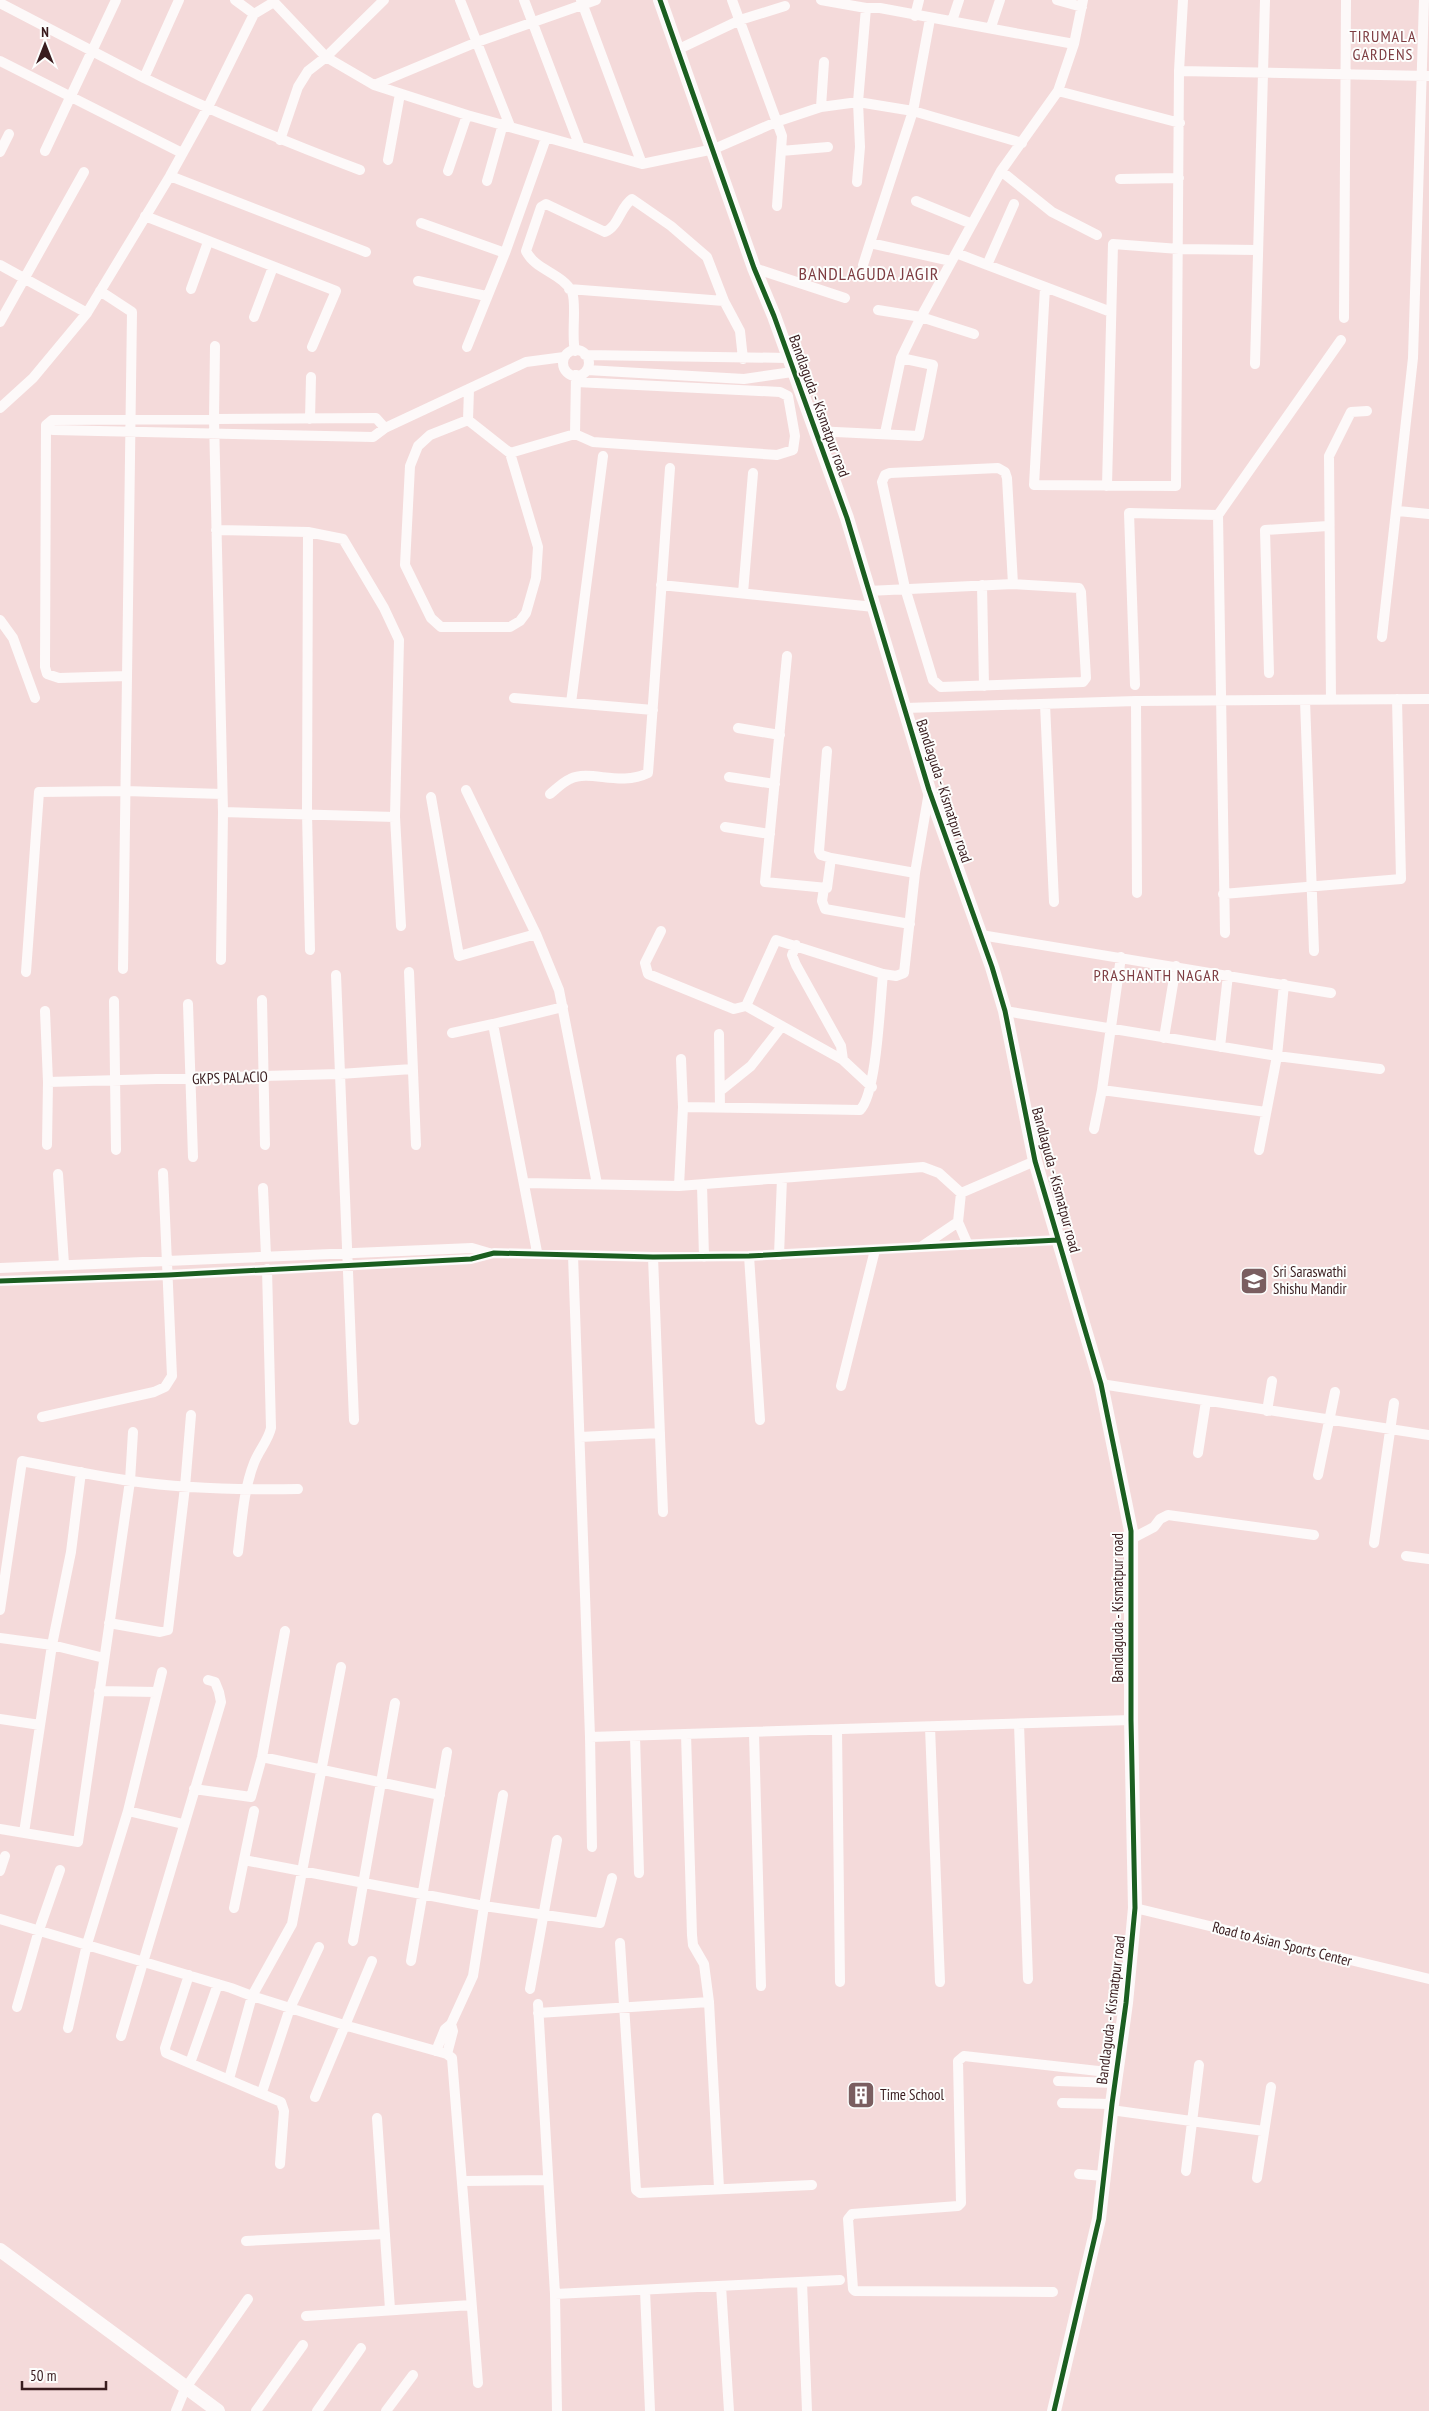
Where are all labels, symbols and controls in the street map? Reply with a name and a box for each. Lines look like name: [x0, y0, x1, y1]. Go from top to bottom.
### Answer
north arrow: [20, 20, 70, 70]
text: N: [41, 23, 49, 41]
district label: TIRUMALA GARDENS: [1350, 26, 1416, 64]
district label: BANDLAGUDA JAGIR: [798, 262, 940, 285]
street label: Bandlaguda - Kismatpur road: [785, 332, 854, 479]
street label: Bandlaguda - Kismatpur road: [912, 717, 977, 865]
district label: PRASHANTH NAGAR: [1094, 965, 1220, 985]
street label: GKPS PALACIO: [192, 1067, 268, 1088]
street label: Bandlaguda - Kismatpur road: [1028, 1105, 1085, 1255]
place label: Sri Saraswathi Shishu Mandir: [1273, 1262, 1348, 1298]
school or university icon: Sri Saraswathi Shishu Mandir: [1239, 1266, 1269, 1296]
street label: Bandlaguda - Kismatpur road: [1108, 1533, 1127, 1683]
street label: Road to Asian Sports Center: [1210, 1917, 1355, 1970]
street label: Bandlaguda - Kismatpur road: [1092, 1934, 1129, 2085]
building icon: Time School: [846, 2080, 876, 2110]
place label: Time School: [880, 2085, 944, 2104]
scale bar: [22, 2358, 106, 2390]
text: 50 m: [30, 2366, 56, 2385]

